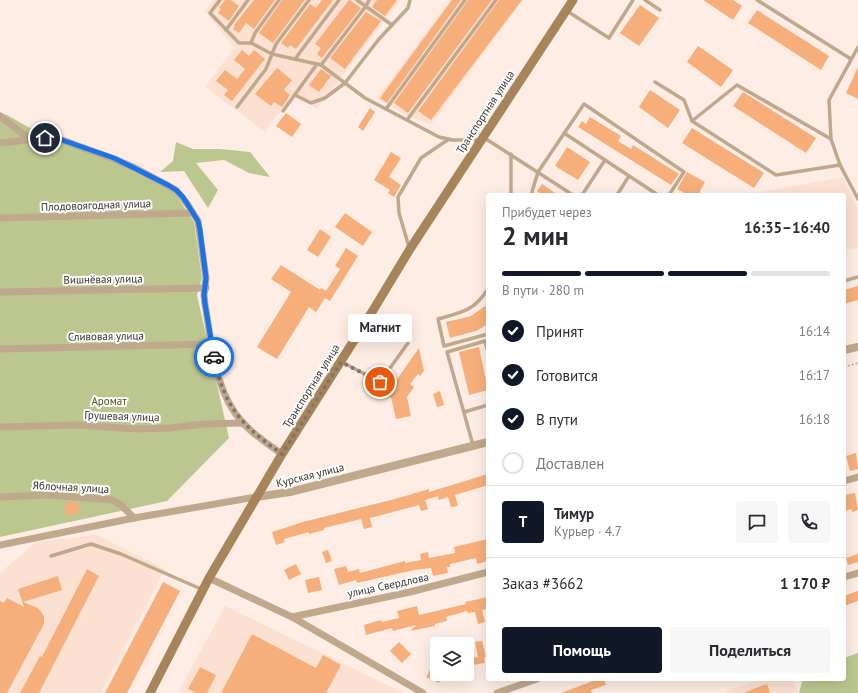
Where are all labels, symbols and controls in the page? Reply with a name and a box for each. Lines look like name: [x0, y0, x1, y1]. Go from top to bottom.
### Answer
street label: Транспортная улица: [453, 68, 517, 156]
pin: [28, 121, 62, 155]
icon: home: [34, 127, 56, 149]
street label: Плодовоягодная улица: [41, 196, 151, 214]
text: Прибудет через: [502, 204, 592, 221]
text: 16:35–16:40: [744, 218, 830, 237]
text: 2 мин: [502, 219, 569, 252]
street label: Вишнёвая улица: [63, 271, 143, 287]
text: В пути · 280 m: [502, 282, 584, 299]
callout: Магнит: [348, 314, 412, 342]
text: Магнит: [359, 319, 401, 336]
icon: check: [502, 320, 524, 342]
text: Принят: [536, 322, 583, 341]
text: 16:14: [799, 323, 830, 340]
street label: Сливовая улица: [68, 328, 144, 344]
courier: [194, 337, 234, 377]
street label: Транспортная улица: [279, 341, 343, 431]
icon: car: [203, 346, 225, 368]
icon: check: [502, 364, 524, 386]
pin: [363, 365, 397, 399]
text: Готовится: [536, 366, 598, 385]
text: 16:17: [799, 367, 830, 384]
icon: bag: [369, 371, 391, 393]
park label: Аромат: [91, 394, 127, 408]
street label: Грушевая улица: [84, 408, 160, 424]
icon: check: [502, 408, 524, 430]
text: В пути: [536, 410, 578, 429]
text: 16:18: [799, 411, 830, 428]
text: Доставлен: [536, 454, 604, 473]
street label: Курская улица: [275, 460, 345, 490]
street label: Яблочная улица: [32, 478, 110, 496]
button: chat: [736, 501, 778, 543]
button: phone: [788, 501, 830, 543]
text: Тимур: [554, 504, 594, 523]
text: Т: [519, 512, 527, 531]
text: Курьер · 4.7: [554, 523, 622, 540]
street label: улица Свердлова: [346, 570, 430, 600]
text: Заказ #3662: [502, 574, 584, 593]
text: 1 170 ₽: [780, 574, 830, 593]
button: Помощь: [502, 627, 662, 673]
button: Поделиться: [670, 627, 830, 673]
map controls: [430, 637, 474, 681]
button: layers: [430, 637, 474, 681]

